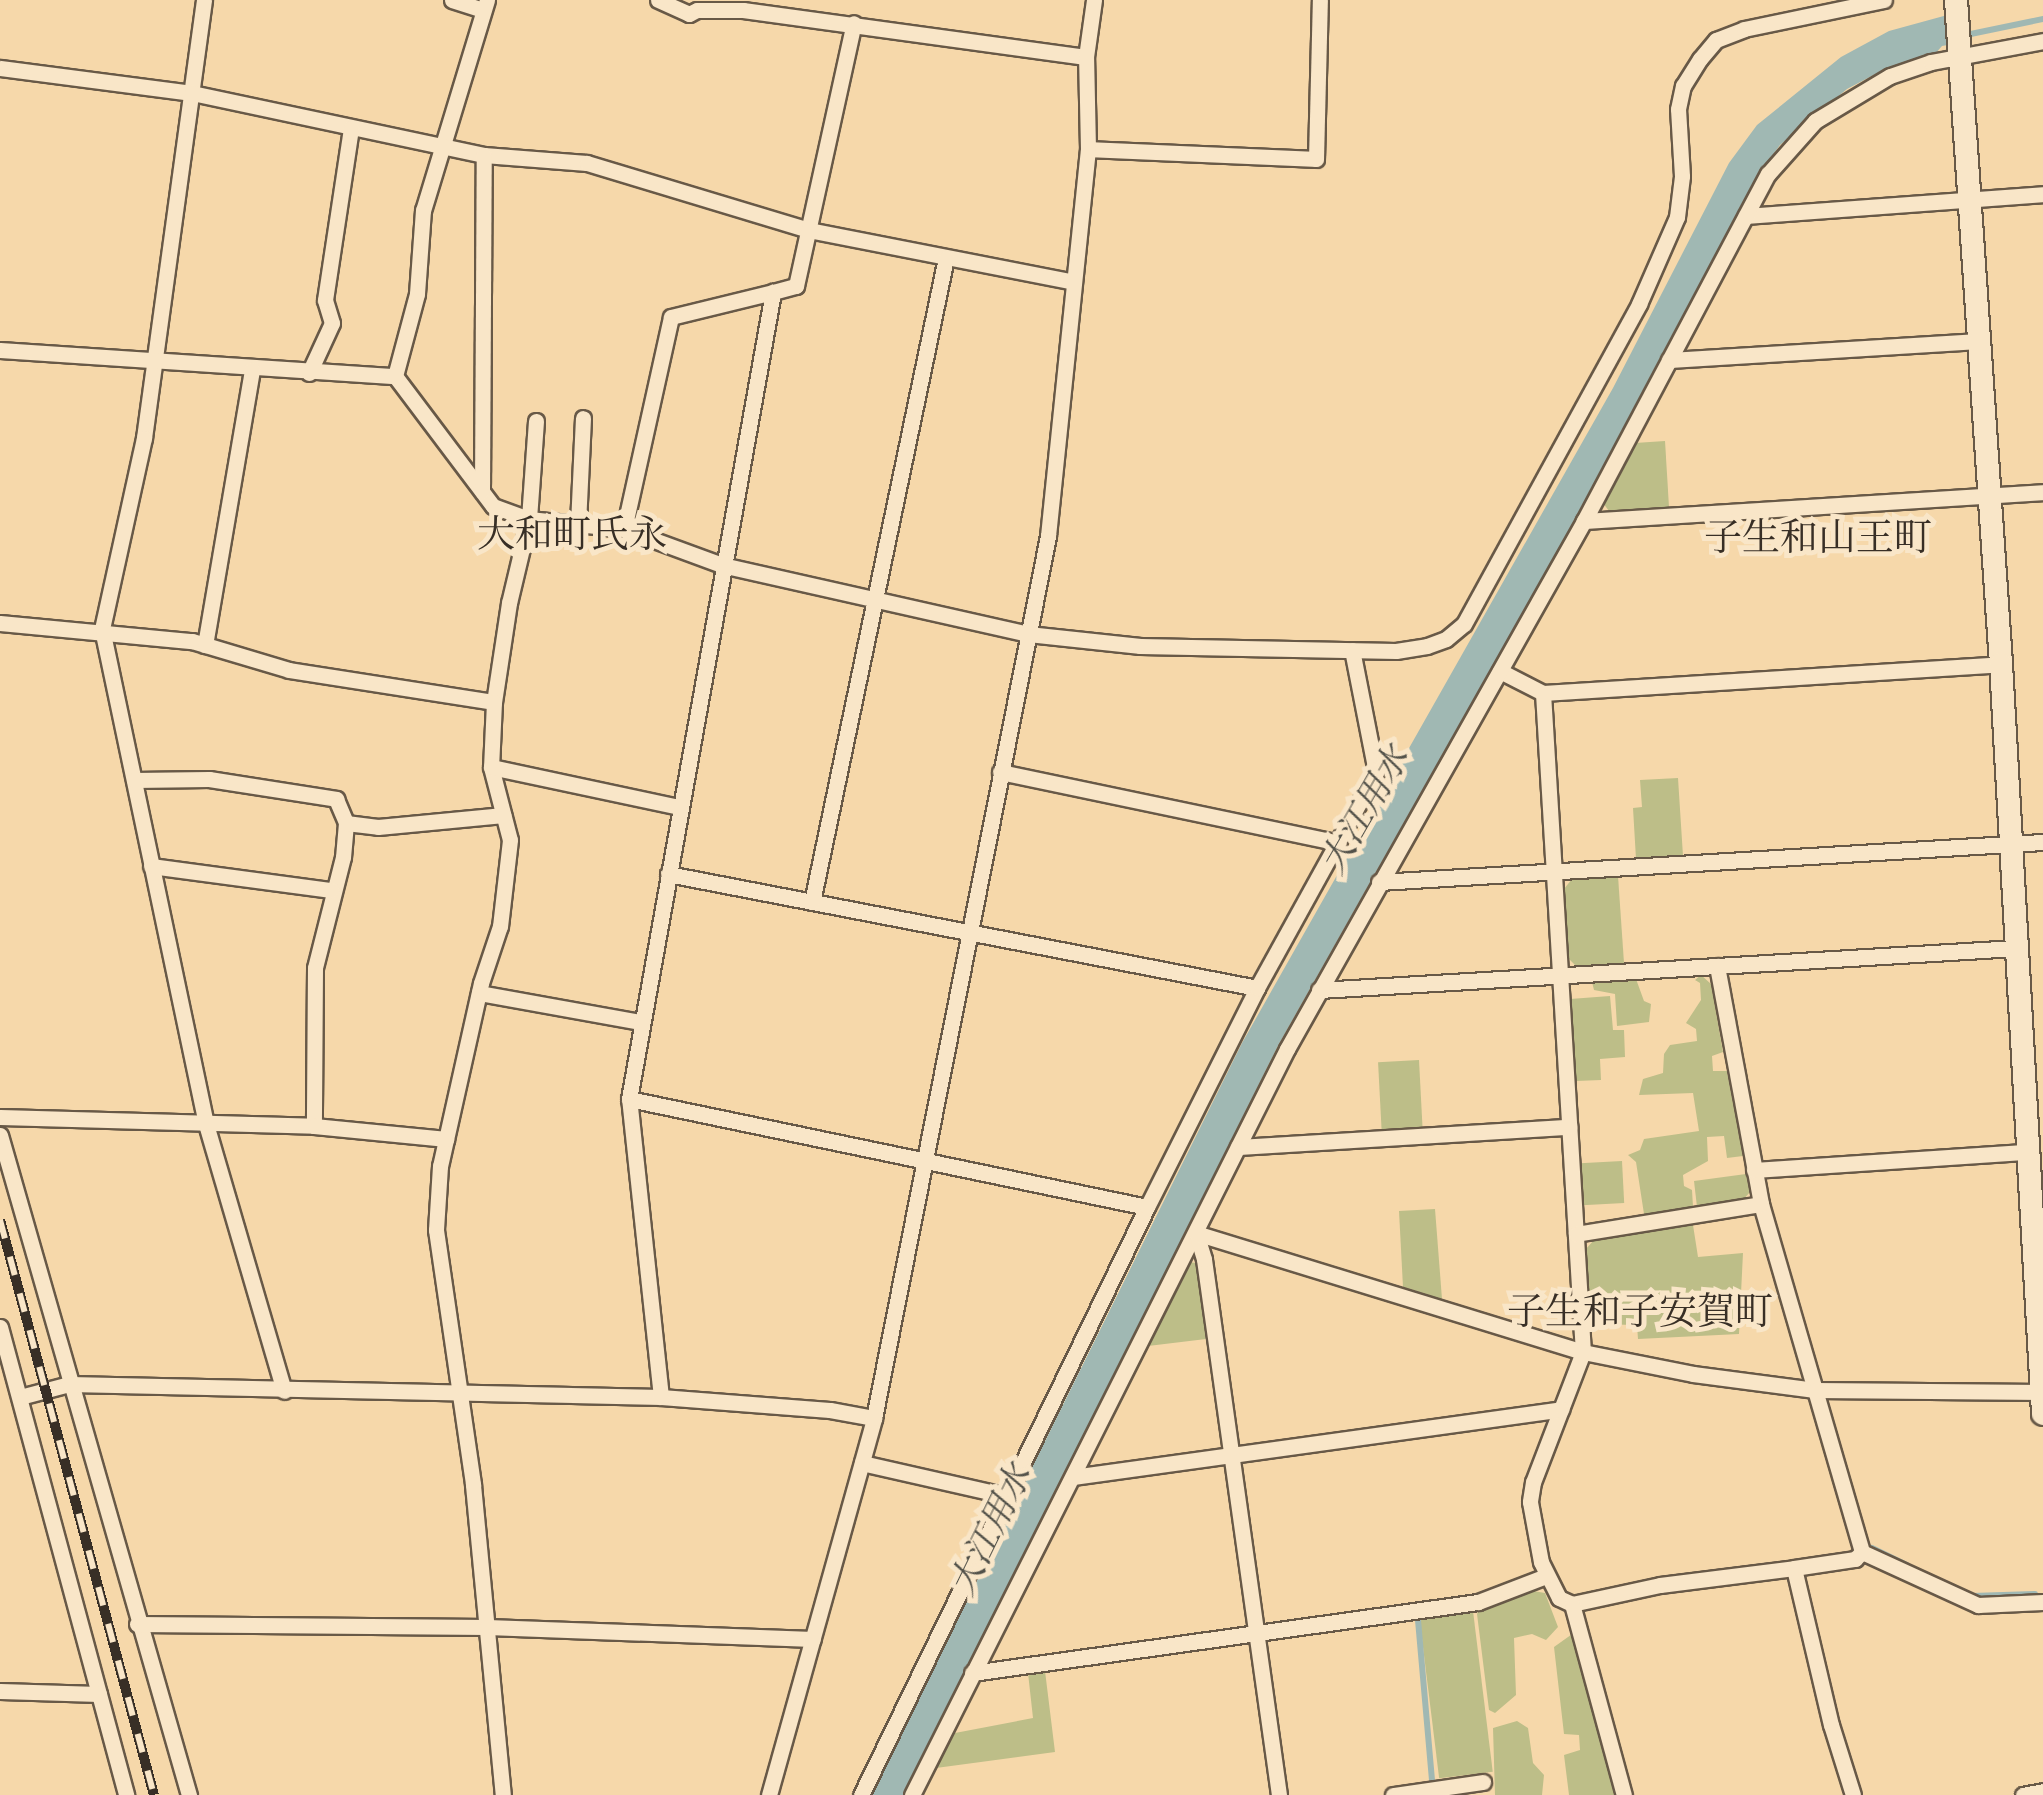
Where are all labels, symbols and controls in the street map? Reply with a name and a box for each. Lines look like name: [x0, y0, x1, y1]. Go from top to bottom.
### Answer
district label: 大和町氏永: [477, 511, 667, 557]
district label: 子生和山王町: [1704, 514, 1932, 560]
water label: 大江用水: [1311, 739, 1417, 881]
district label: 子生和子安賀町: [1507, 1288, 1773, 1334]
water label: 大江用水: [940, 1458, 1040, 1602]

